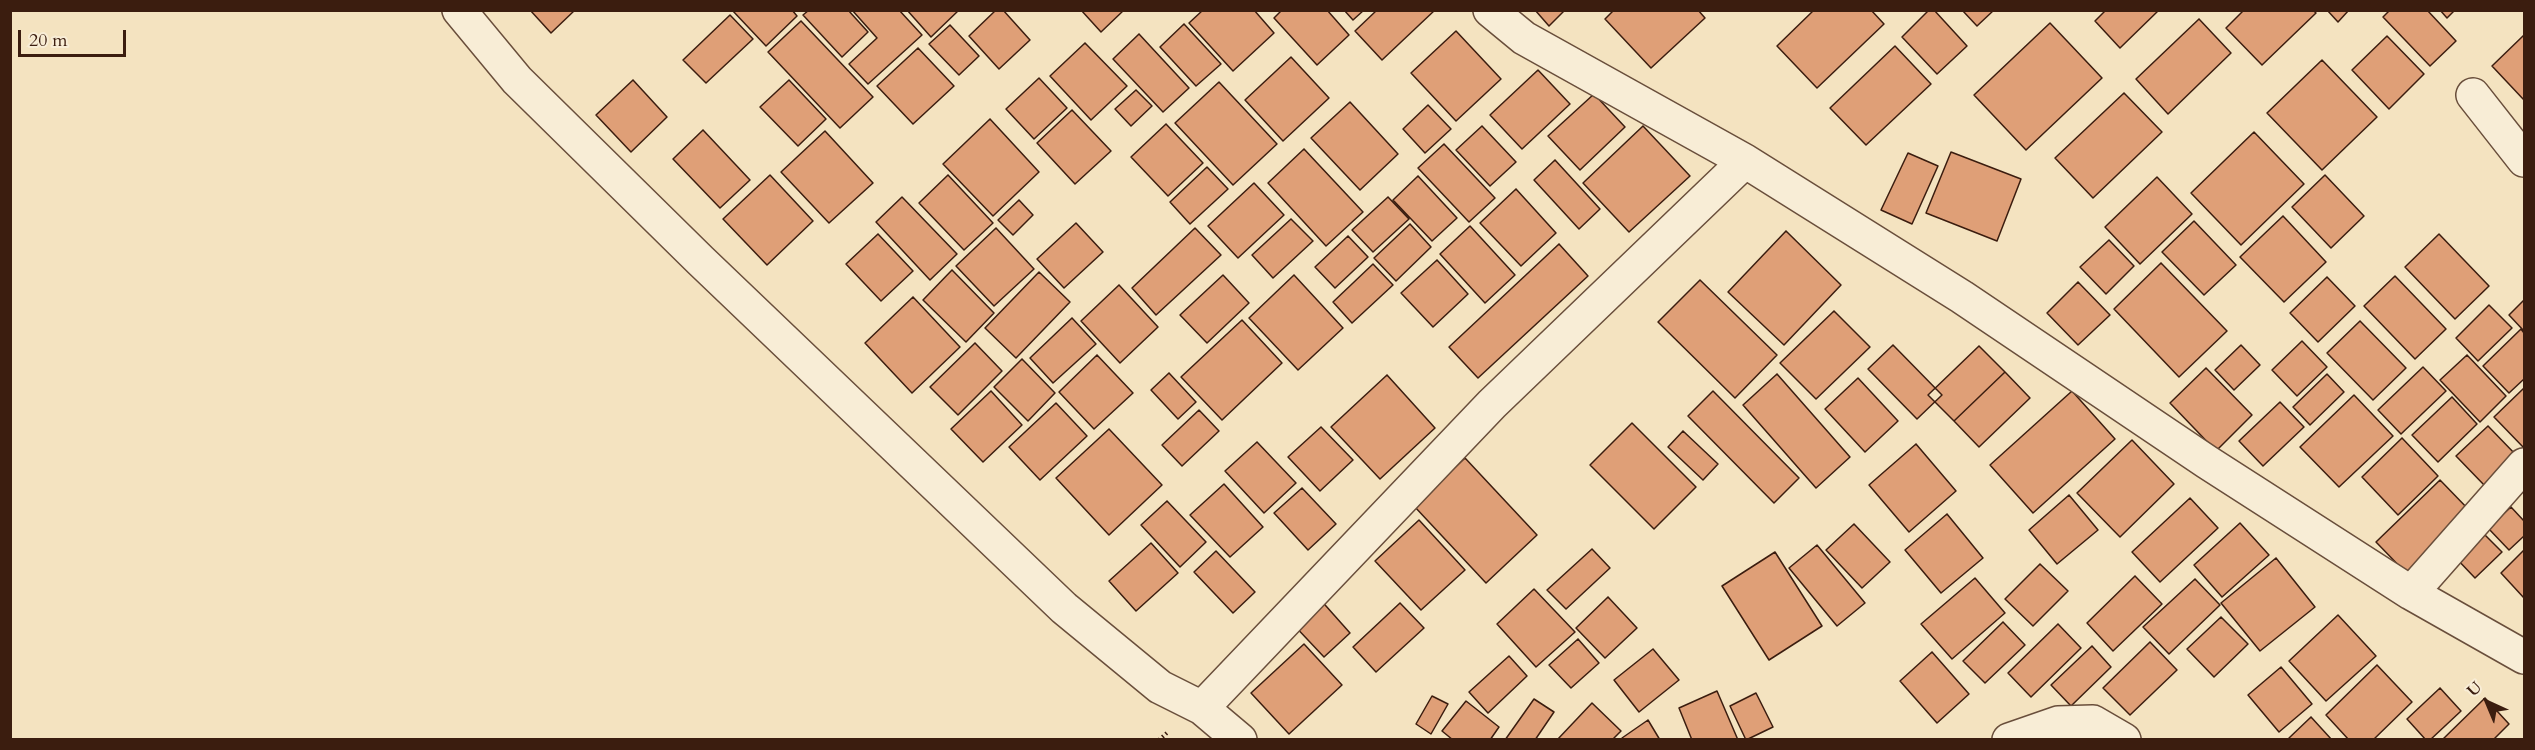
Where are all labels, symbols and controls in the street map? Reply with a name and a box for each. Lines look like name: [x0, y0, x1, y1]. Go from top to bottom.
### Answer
scale bar: [21, 18, 129, 56]
text: 20 m: [29, 28, 68, 53]
north arrow: [2457, 672, 2517, 732]
text: U: [2462, 677, 2487, 702]

